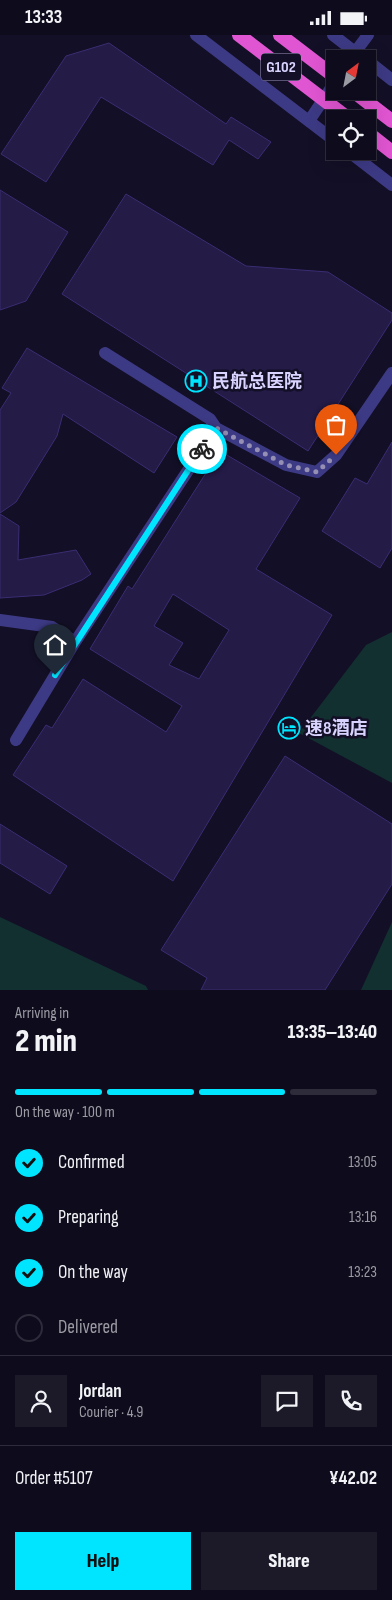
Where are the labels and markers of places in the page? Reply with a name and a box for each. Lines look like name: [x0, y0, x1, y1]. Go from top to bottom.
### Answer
hospital icon: 民航总医院: [184, 369, 208, 393]
place label: 民航总医院: [212, 371, 302, 392]
pin: [315, 404, 357, 455]
pin: [34, 624, 76, 675]
hotel icon: 速8酒店: [277, 716, 301, 740]
place label: 速8酒店: [305, 718, 368, 739]

